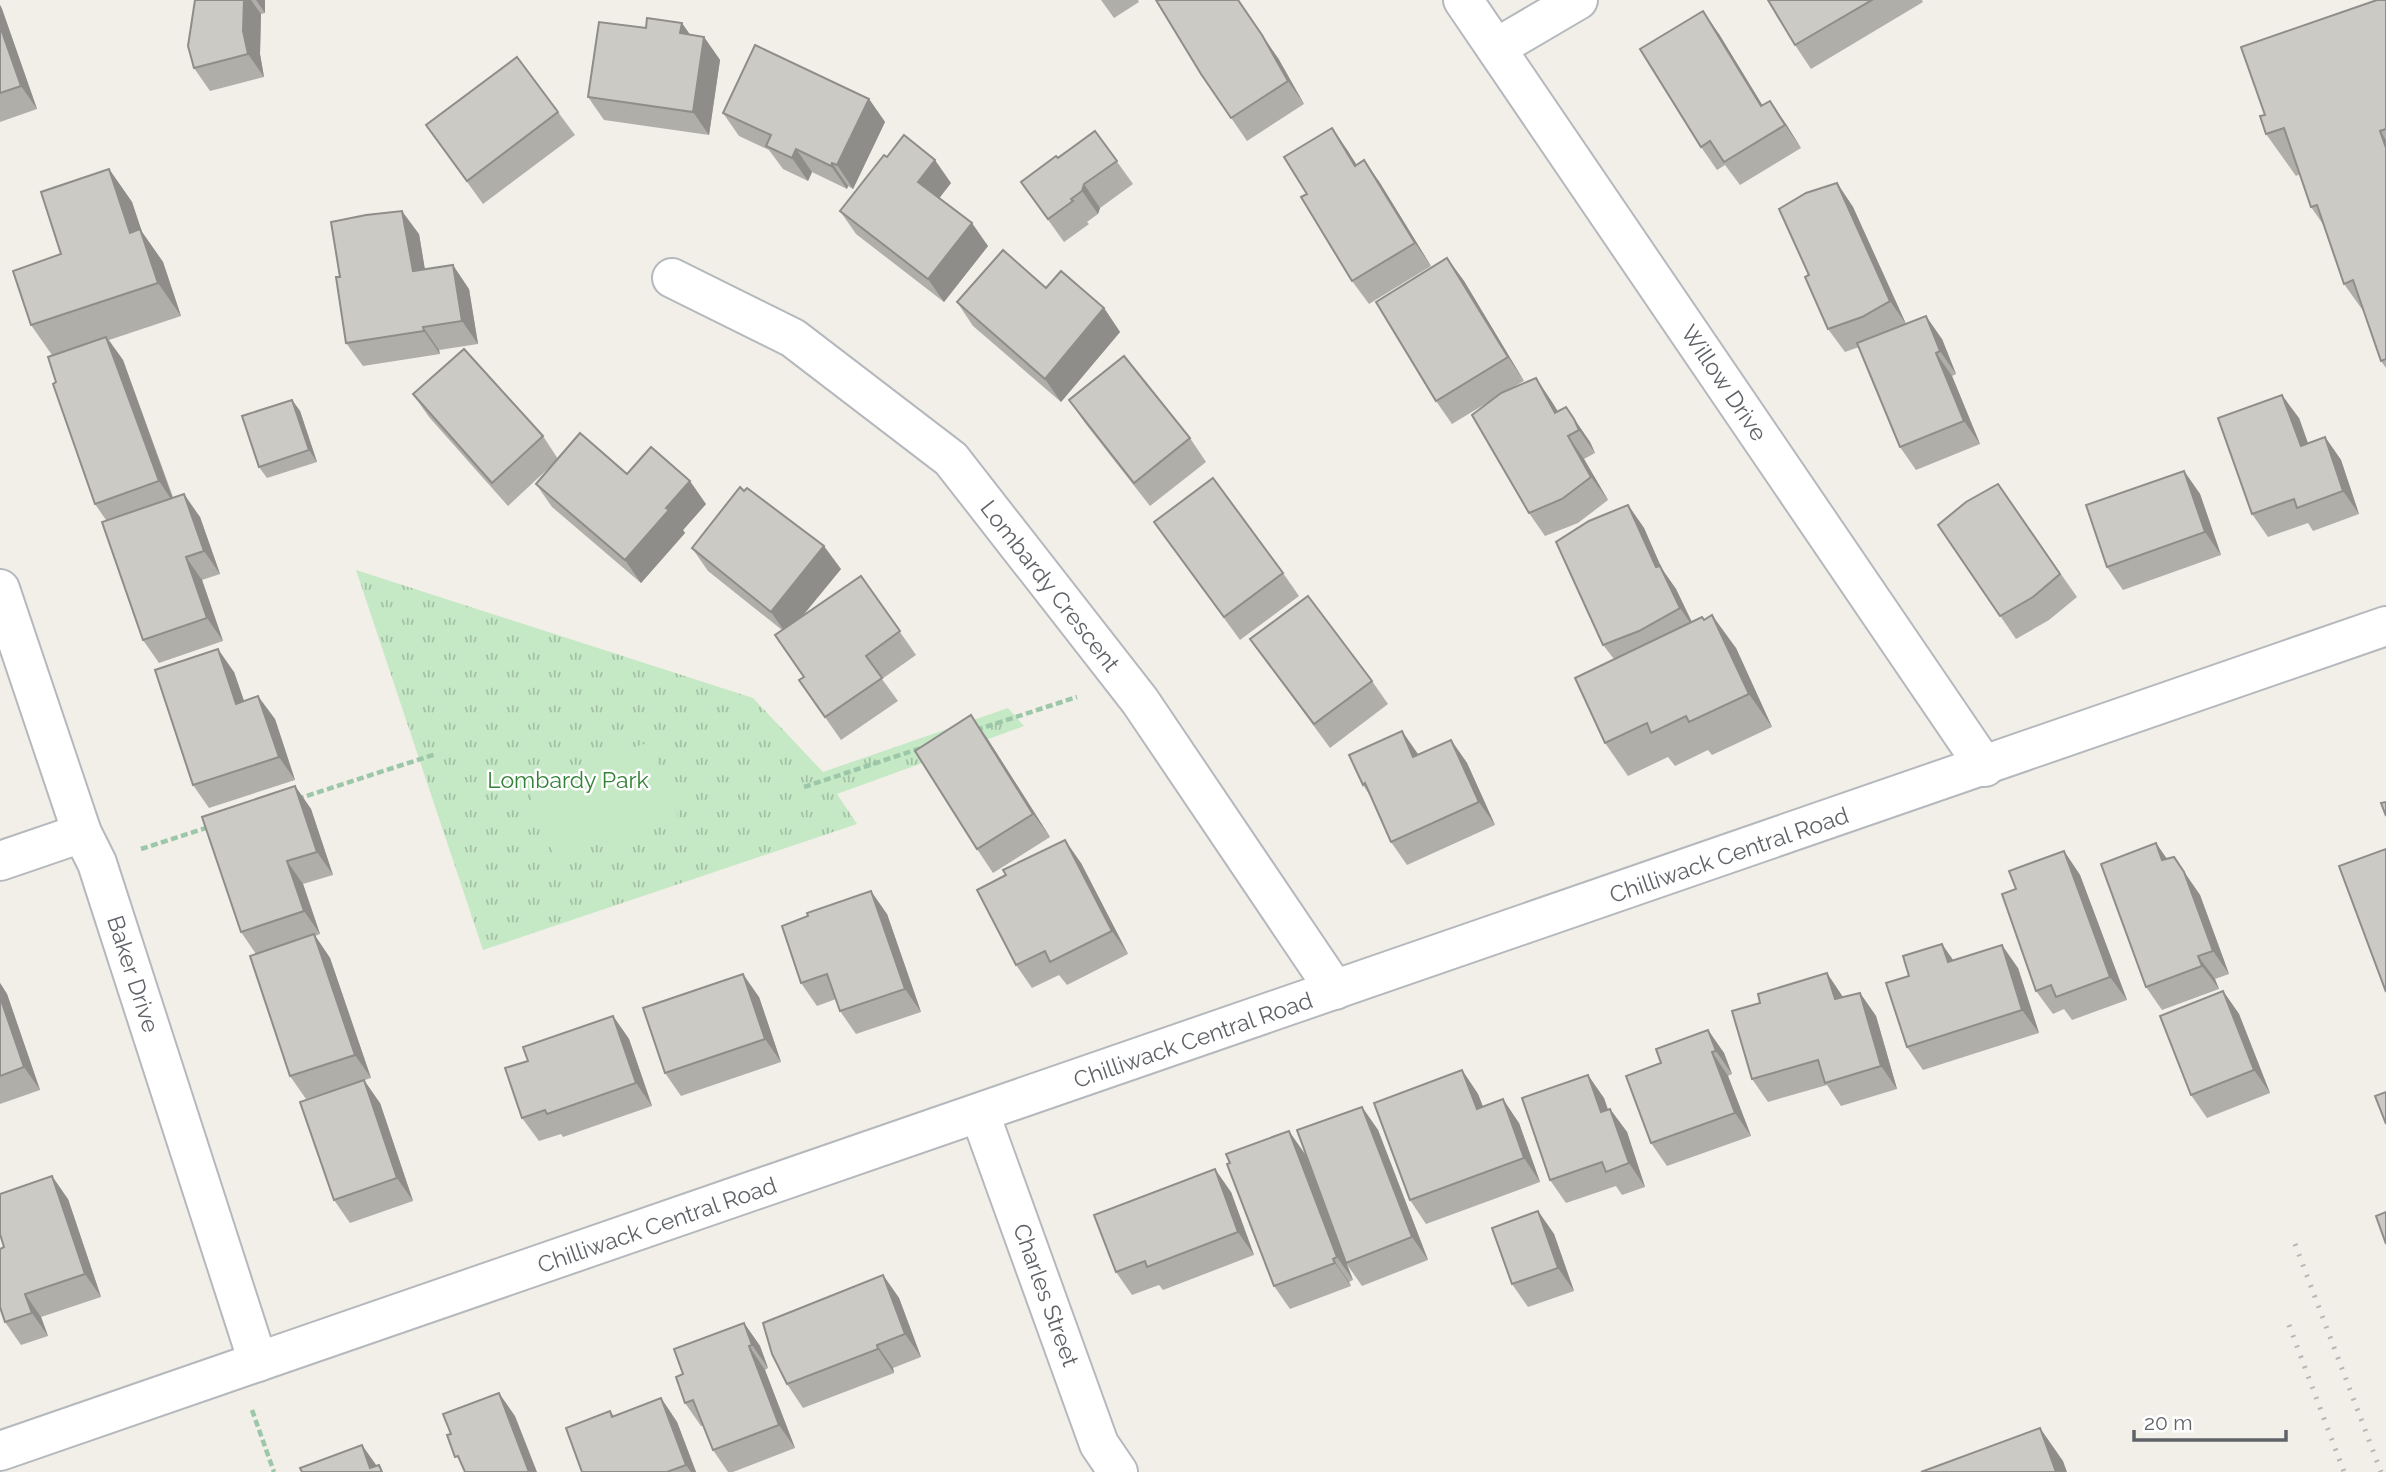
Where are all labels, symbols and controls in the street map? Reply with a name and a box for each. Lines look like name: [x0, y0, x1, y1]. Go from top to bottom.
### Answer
street label: Willow Drive: [1676, 320, 1773, 446]
street label: Lombardy Crescent: [975, 495, 1126, 677]
park label: Lombardy Park: [487, 766, 649, 793]
street label: Chilliwack Central Road: [1606, 801, 1852, 908]
street label: Baker Drive: [102, 912, 165, 1036]
street label: Chilliwack Central Road: [1070, 986, 1316, 1093]
street label: Chilliwack Central Road: [534, 1171, 780, 1278]
street label: Charles Street: [1008, 1220, 1085, 1370]
scale bar: [2134, 1398, 2286, 1442]
text: 20 m: [2144, 1410, 2192, 1435]

